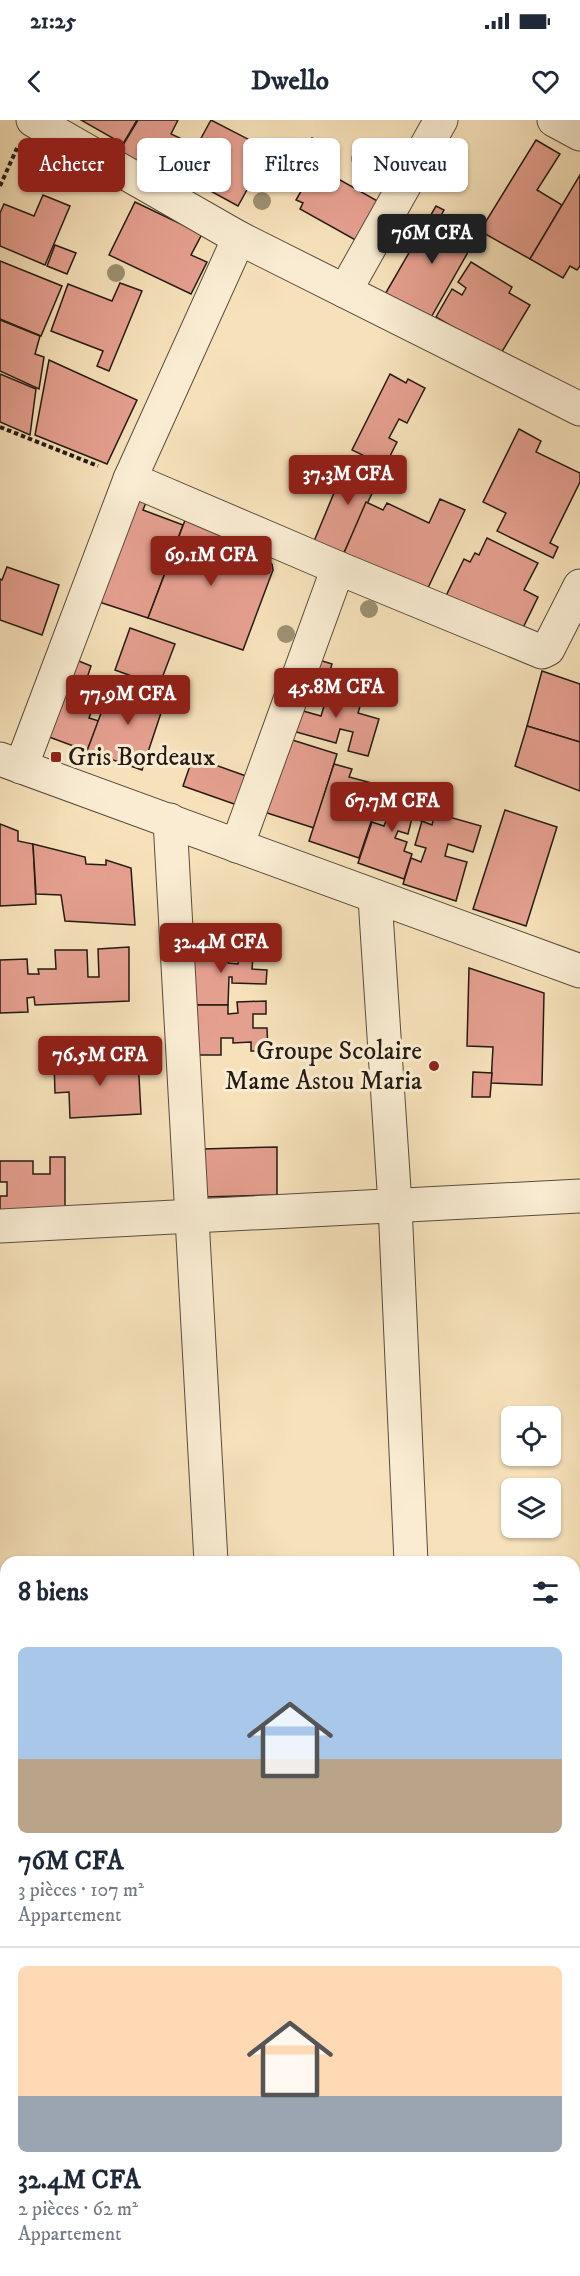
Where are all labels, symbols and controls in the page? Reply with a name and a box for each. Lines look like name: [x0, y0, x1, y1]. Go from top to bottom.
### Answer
text: 21:25: [30, 8, 76, 35]
text: Dwello: [251, 64, 329, 98]
icon: back: [18, 65, 51, 98]
icon: heart: [529, 65, 562, 98]
chip: Acheter: [18, 138, 125, 192]
chip: Louer: [137, 138, 231, 192]
chip: Filtres: [243, 138, 340, 192]
chip: Nouveau: [352, 138, 468, 192]
pin: 76M CFA: [377, 214, 487, 265]
text: 76M CFA: [391, 221, 473, 246]
pin: 37.3M CFA: [279, 455, 417, 506]
text: 37.3M CFA: [303, 462, 393, 487]
pin: 69.1M CFA: [142, 536, 280, 587]
text: 69.1M CFA: [165, 543, 257, 568]
pin: 45.8M CFA: [267, 668, 405, 719]
pin: 77.9M CFA: [59, 675, 197, 726]
text: 45.8M CFA: [288, 675, 384, 700]
text: 77.9M CFA: [80, 682, 176, 707]
place label: Gris Bordeaux: [68, 741, 216, 774]
marker: Gris Bordeaux: [49, 750, 63, 764]
pin: 67.7M CFA: [323, 782, 461, 833]
text: 67.7M CFA: [344, 789, 440, 814]
pin: 32.4M CFA: [152, 923, 290, 974]
text: 32.4M CFA: [174, 930, 268, 955]
place label: Groupe Scolaire Mame Astou Maria: [225, 1035, 422, 1098]
pin: 76.5M CFA: [31, 1036, 169, 1087]
text: 76.5M CFA: [52, 1043, 148, 1068]
marker: Groupe Scolaire Mame Astou Maria: [427, 1059, 441, 1073]
map controls: [501, 1406, 561, 1538]
button: locate: [501, 1406, 561, 1466]
button: layers: [501, 1478, 561, 1538]
text: 8 biens: [18, 1576, 89, 1609]
icon: filters: [529, 1576, 562, 1609]
icon: home: [236, 1686, 344, 1794]
text: 76M CFA: [18, 1845, 124, 1878]
text: 3 pièces · 107 m²: [18, 1878, 144, 1903]
text: Appartement: [18, 1903, 121, 1928]
icon: home: [236, 2005, 344, 2113]
text: 32.4M CFA: [18, 2164, 141, 2197]
text: 2 pièces · 62 m²: [18, 2197, 138, 2222]
text: Appartement: [18, 2222, 121, 2247]

